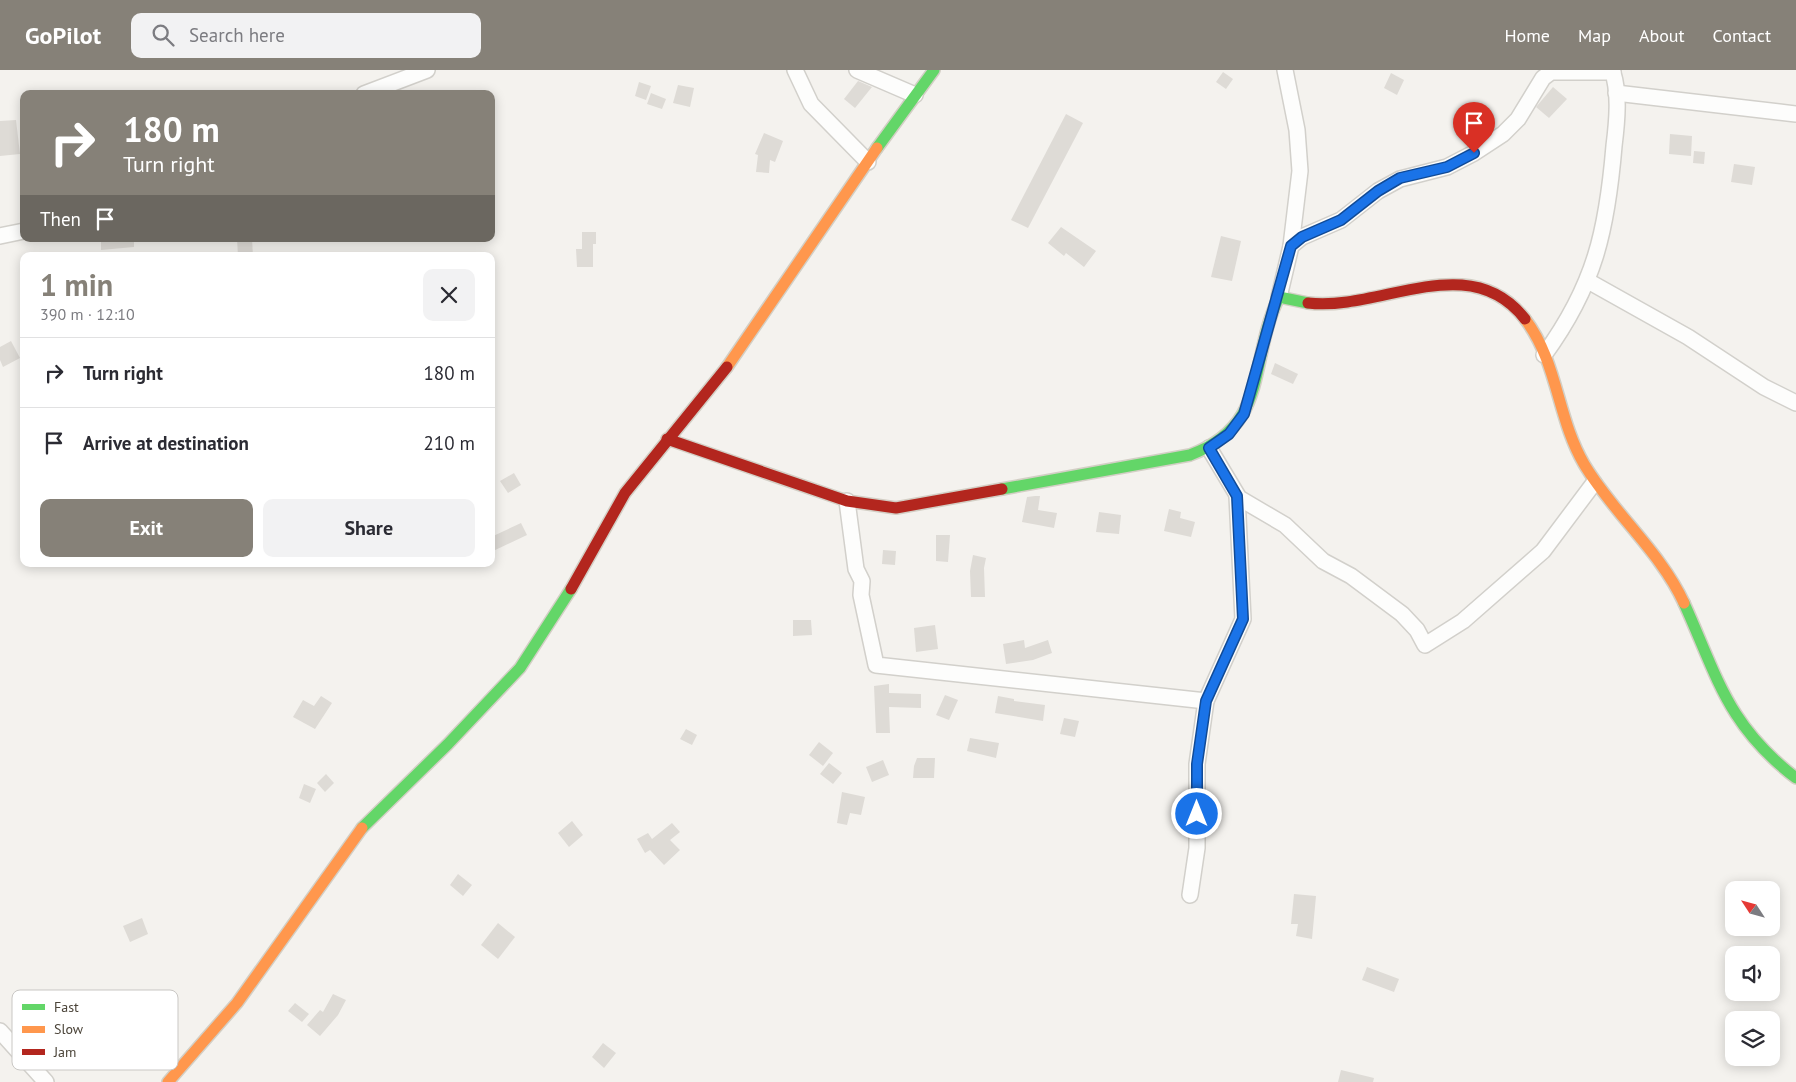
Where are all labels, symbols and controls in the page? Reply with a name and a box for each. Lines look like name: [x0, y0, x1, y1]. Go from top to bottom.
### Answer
search box: [131, 13, 481, 58]
text: GoPilot: [25, 20, 101, 51]
icon: search: [149, 21, 177, 49]
text: Search here: [189, 23, 285, 47]
text: Home: [1504, 24, 1550, 47]
text: Map: [1578, 24, 1611, 47]
text: About: [1639, 24, 1685, 47]
text: Contact: [1713, 24, 1771, 47]
pin: [1453, 102, 1495, 153]
text: 180 m: [123, 106, 220, 152]
icon: arrive: [1460, 109, 1488, 137]
icon: right: [40, 110, 105, 175]
text: Turn right: [123, 150, 215, 178]
icon: arrive: [91, 205, 119, 233]
text: Then: [40, 207, 81, 231]
text: 1 min: [40, 265, 113, 304]
button: close: [423, 269, 475, 321]
text: 390 m · 12:10: [40, 304, 135, 324]
icon: right: [40, 359, 68, 387]
text: Turn right: [83, 361, 163, 385]
text: 180 m: [423, 361, 475, 385]
icon: arrive: [40, 429, 68, 457]
text: Arrive at destination: [83, 431, 249, 455]
text: 210 m: [423, 431, 475, 455]
button: Exit: [40, 499, 253, 557]
button: Share: [263, 499, 475, 557]
position arrow: [1170, 787, 1222, 839]
north arrow: [1725, 881, 1780, 936]
map controls: [1725, 881, 1780, 1066]
button: sound: [1725, 946, 1780, 1001]
legend: [12, 990, 178, 1070]
text: Fast: [54, 998, 79, 1016]
button: layers: [1725, 1011, 1780, 1066]
text: Slow: [54, 1020, 84, 1038]
text: Jam: [53, 1043, 76, 1061]

